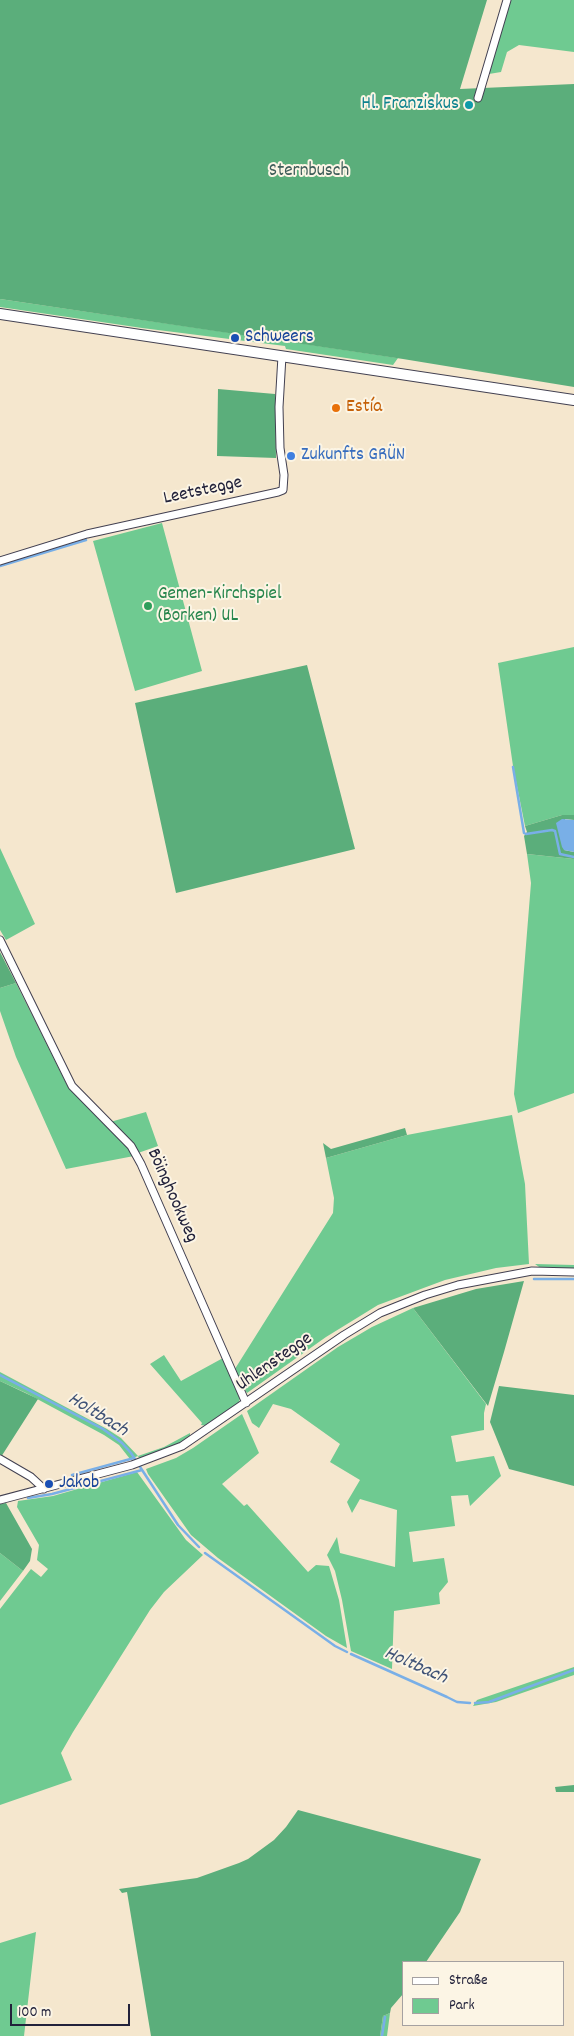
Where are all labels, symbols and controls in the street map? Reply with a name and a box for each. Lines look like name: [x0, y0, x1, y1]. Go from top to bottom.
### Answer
place label: Hl. Franziskus: [361, 94, 459, 116]
marker: Hl. Franziskus: [463, 99, 475, 111]
park label: Sternbusch: [269, 161, 349, 183]
place label: Schweers: [245, 327, 314, 349]
marker: Schweers: [229, 332, 241, 344]
place label: Estía: [346, 397, 382, 419]
marker: Estía: [330, 402, 342, 414]
place label: Zukunfts GRÜN: [301, 445, 405, 467]
marker: Zukunfts GRÜN: [285, 450, 297, 462]
street label: Leetstegge: [162, 473, 244, 511]
place label: Gemen-Kirchspiel (Borken) UL: [158, 584, 281, 628]
marker: Gemen-Kirchspiel (Borken) UL: [142, 600, 154, 612]
street label: Böinghookweg: [140, 1146, 202, 1246]
street label: Uhlenstegge: [232, 1328, 318, 1398]
water label: Holtbach: [62, 1388, 132, 1444]
place label: Jakob: [59, 1473, 99, 1495]
marker: Jakob: [43, 1478, 55, 1490]
water label: Holtbach: [380, 1643, 450, 1691]
legend: [402, 1961, 564, 2026]
text: Straße: [449, 1970, 487, 1992]
scale bar: [12, 1994, 132, 2026]
text: Park: [449, 1995, 475, 2017]
text: 100 m: [18, 2002, 51, 2024]

